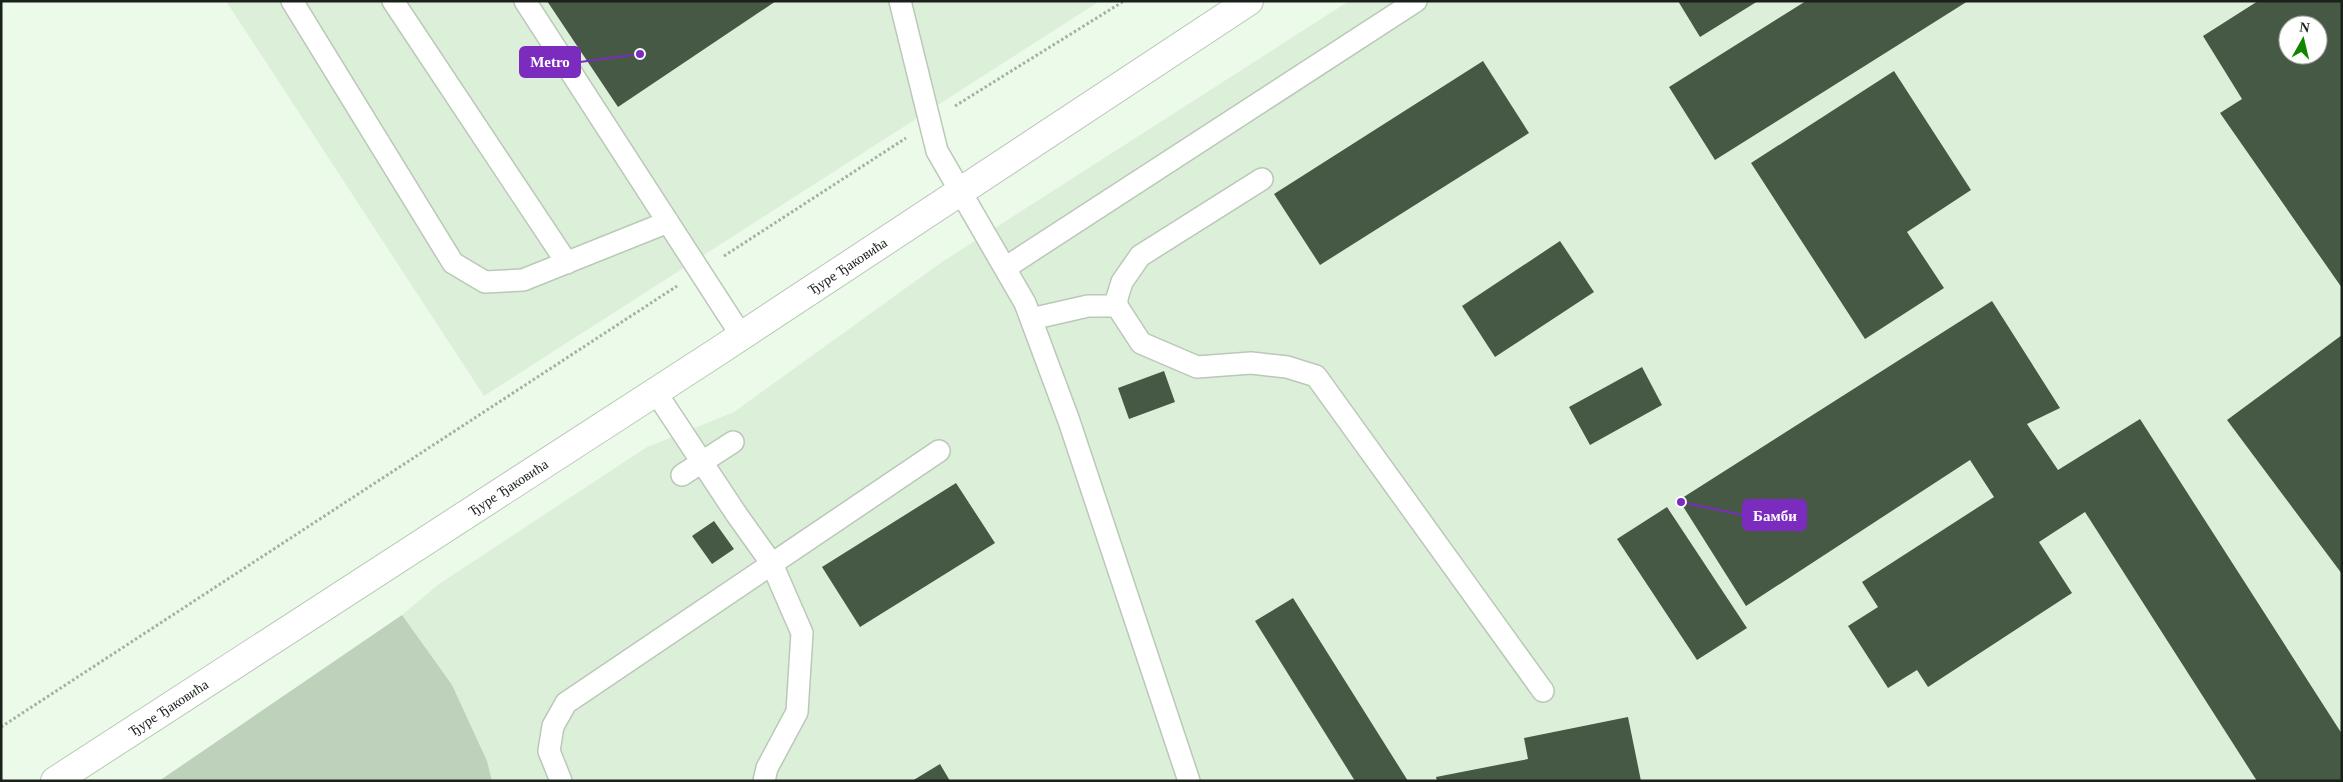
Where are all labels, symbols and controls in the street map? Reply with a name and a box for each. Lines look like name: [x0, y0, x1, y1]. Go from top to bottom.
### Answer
north arrow: [2278, 15, 2328, 65]
text: N: [2299, 19, 2311, 36]
callout: Metro: [520, 47, 580, 77]
text: Metro: [530, 54, 570, 70]
street label: Ђуре Ђаковића: [805, 234, 890, 297]
street label: Ђуре Ђаковића: [466, 456, 551, 519]
callout: Бамби: [1743, 500, 1806, 530]
text: Бамби: [1753, 508, 1797, 524]
street label: Ђуре Ђаковића: [126, 676, 211, 739]

